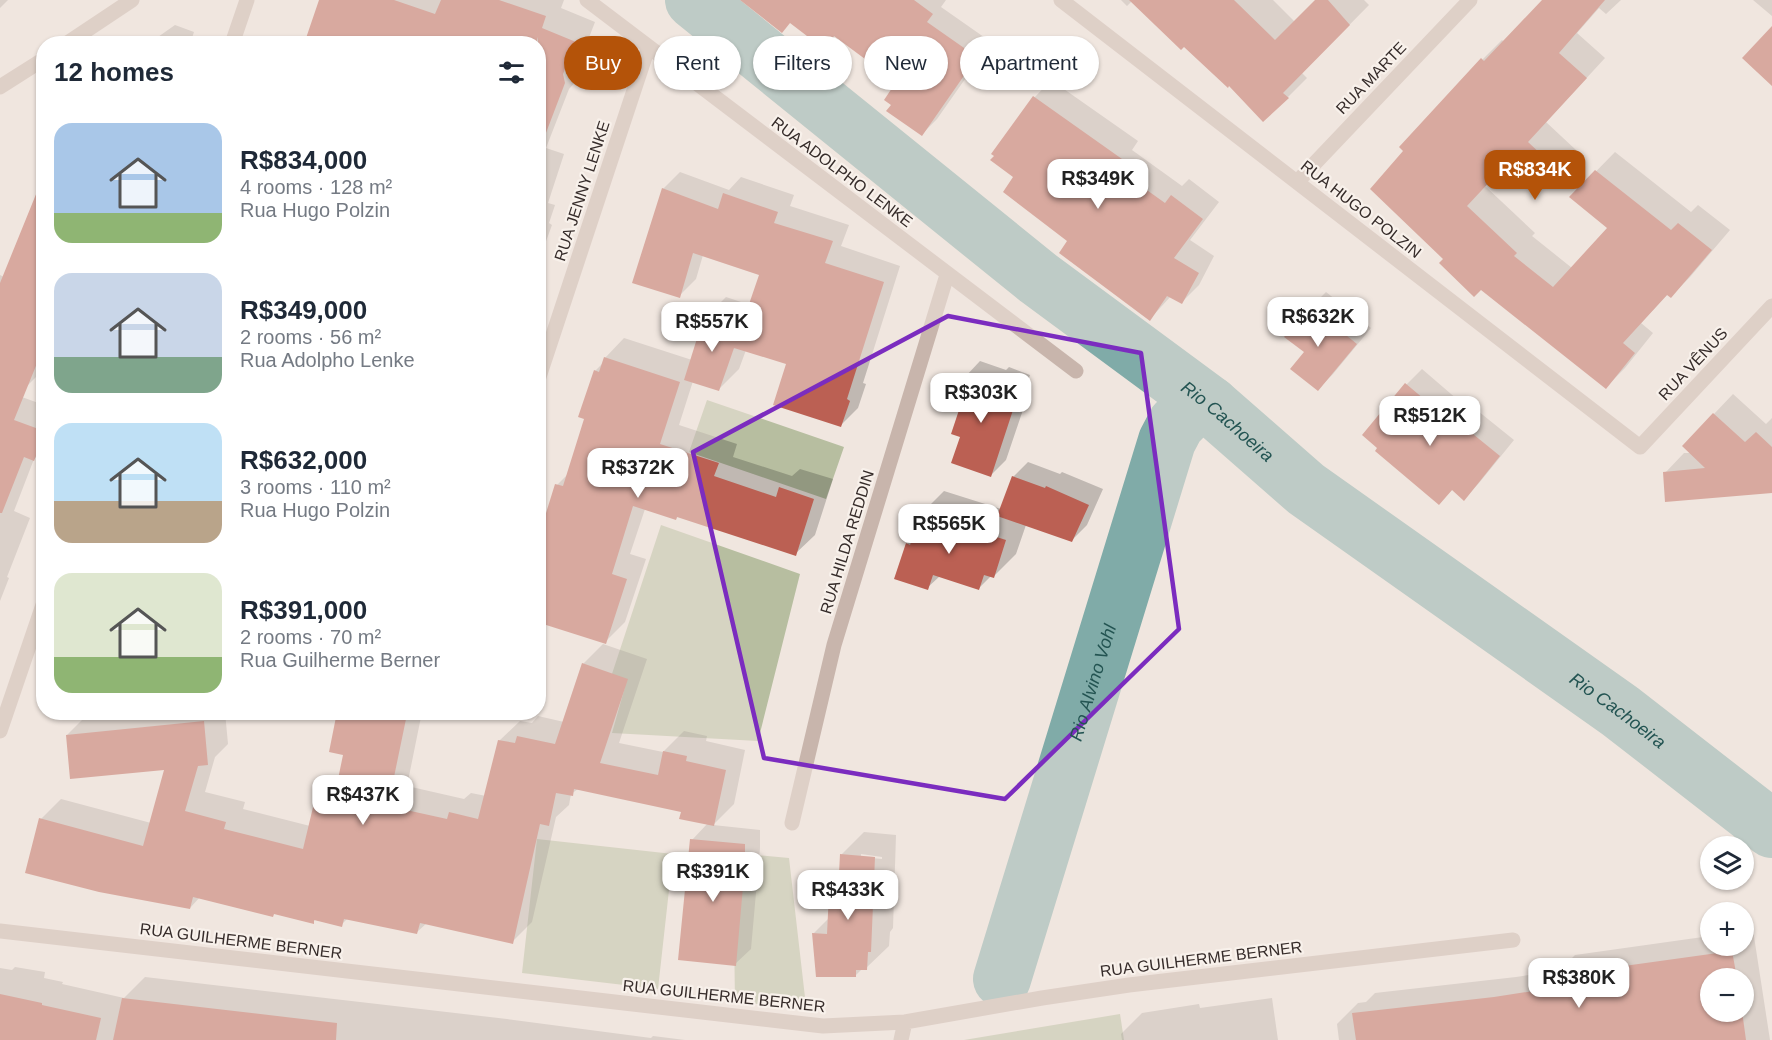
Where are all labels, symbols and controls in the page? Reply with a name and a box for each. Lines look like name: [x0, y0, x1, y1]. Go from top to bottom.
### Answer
chip: Buy: [564, 36, 642, 90]
chip: Rent: [654, 36, 741, 90]
chip: Filters: [753, 36, 852, 90]
chip: New: [864, 36, 948, 90]
chip: Apartment: [960, 36, 1099, 90]
street label: RUA MARTE: [1333, 39, 1409, 117]
icon: filters: [495, 56, 528, 89]
text: 12 homes: [54, 57, 174, 87]
street label: RUA ADOLPHO LENKE: [768, 114, 916, 230]
street label: RUA JENNY LENKE: [551, 119, 613, 263]
text: R$834,000: [240, 145, 367, 175]
icon: home: [102, 147, 174, 219]
pin: R$834K: [1486, 150, 1584, 201]
street label: RUA HUGO POLZIN: [1298, 157, 1424, 261]
text: R$834K: [1498, 158, 1572, 180]
pin: R$349K: [1049, 159, 1147, 210]
text: R$349K: [1061, 167, 1135, 189]
text: 4 rooms · 128 m²: [240, 176, 392, 198]
text: Rua Hugo Polzin: [240, 199, 390, 221]
text: R$349,000: [240, 295, 367, 325]
icon: home: [102, 297, 174, 369]
pin: R$632K: [1269, 297, 1367, 348]
pin: R$557K: [663, 302, 761, 353]
text: R$632K: [1281, 305, 1355, 327]
text: R$557K: [675, 310, 749, 332]
street label: RUA VÊNUS: [1655, 324, 1731, 404]
text: 2 rooms · 56 m²: [240, 326, 381, 348]
text: Rua Adolpho Lenke: [240, 349, 415, 371]
pin: R$303K: [932, 373, 1030, 424]
water label: Rio Cachoeira: [1177, 377, 1278, 466]
text: R$303K: [944, 381, 1018, 403]
pin: R$512K: [1381, 396, 1479, 447]
text: R$512K: [1393, 404, 1467, 426]
text: R$632,000: [240, 445, 367, 475]
icon: home: [102, 447, 174, 519]
pin: R$372K: [589, 448, 687, 499]
text: R$372K: [601, 456, 675, 478]
street label: RUA HILDA REDDIN: [817, 468, 877, 616]
text: 3 rooms · 110 m²: [240, 476, 391, 498]
text: Rua Hugo Polzin: [240, 499, 390, 521]
pin: R$565K: [900, 504, 998, 555]
text: R$565K: [912, 512, 986, 534]
text: R$391,000: [240, 595, 367, 625]
icon: home: [102, 597, 174, 669]
water label: Rio Alvino Vohl: [1066, 621, 1120, 743]
text: 2 rooms · 70 m²: [240, 626, 381, 648]
text: Rua Guilherme Berner: [240, 649, 440, 671]
water label: Rio Cachoeira: [1566, 669, 1669, 753]
pin: R$437K: [314, 775, 412, 826]
text: R$437K: [326, 783, 400, 805]
map controls: [1700, 836, 1754, 1022]
button: layers: [1700, 836, 1754, 890]
pin: R$391K: [664, 852, 762, 903]
text: R$391K: [676, 860, 750, 882]
pin: R$433K: [799, 870, 897, 921]
text: R$433K: [811, 878, 885, 900]
button: +: [1700, 902, 1754, 956]
street label: RUA GUILHERME BERNER: [139, 920, 343, 962]
street label: RUA GUILHERME BERNER: [1099, 938, 1303, 980]
pin: R$380K: [1530, 958, 1628, 1009]
text: R$380K: [1542, 966, 1616, 988]
button: −: [1700, 968, 1754, 1022]
street label: RUA GUILHERME BERNER: [622, 977, 826, 1015]

